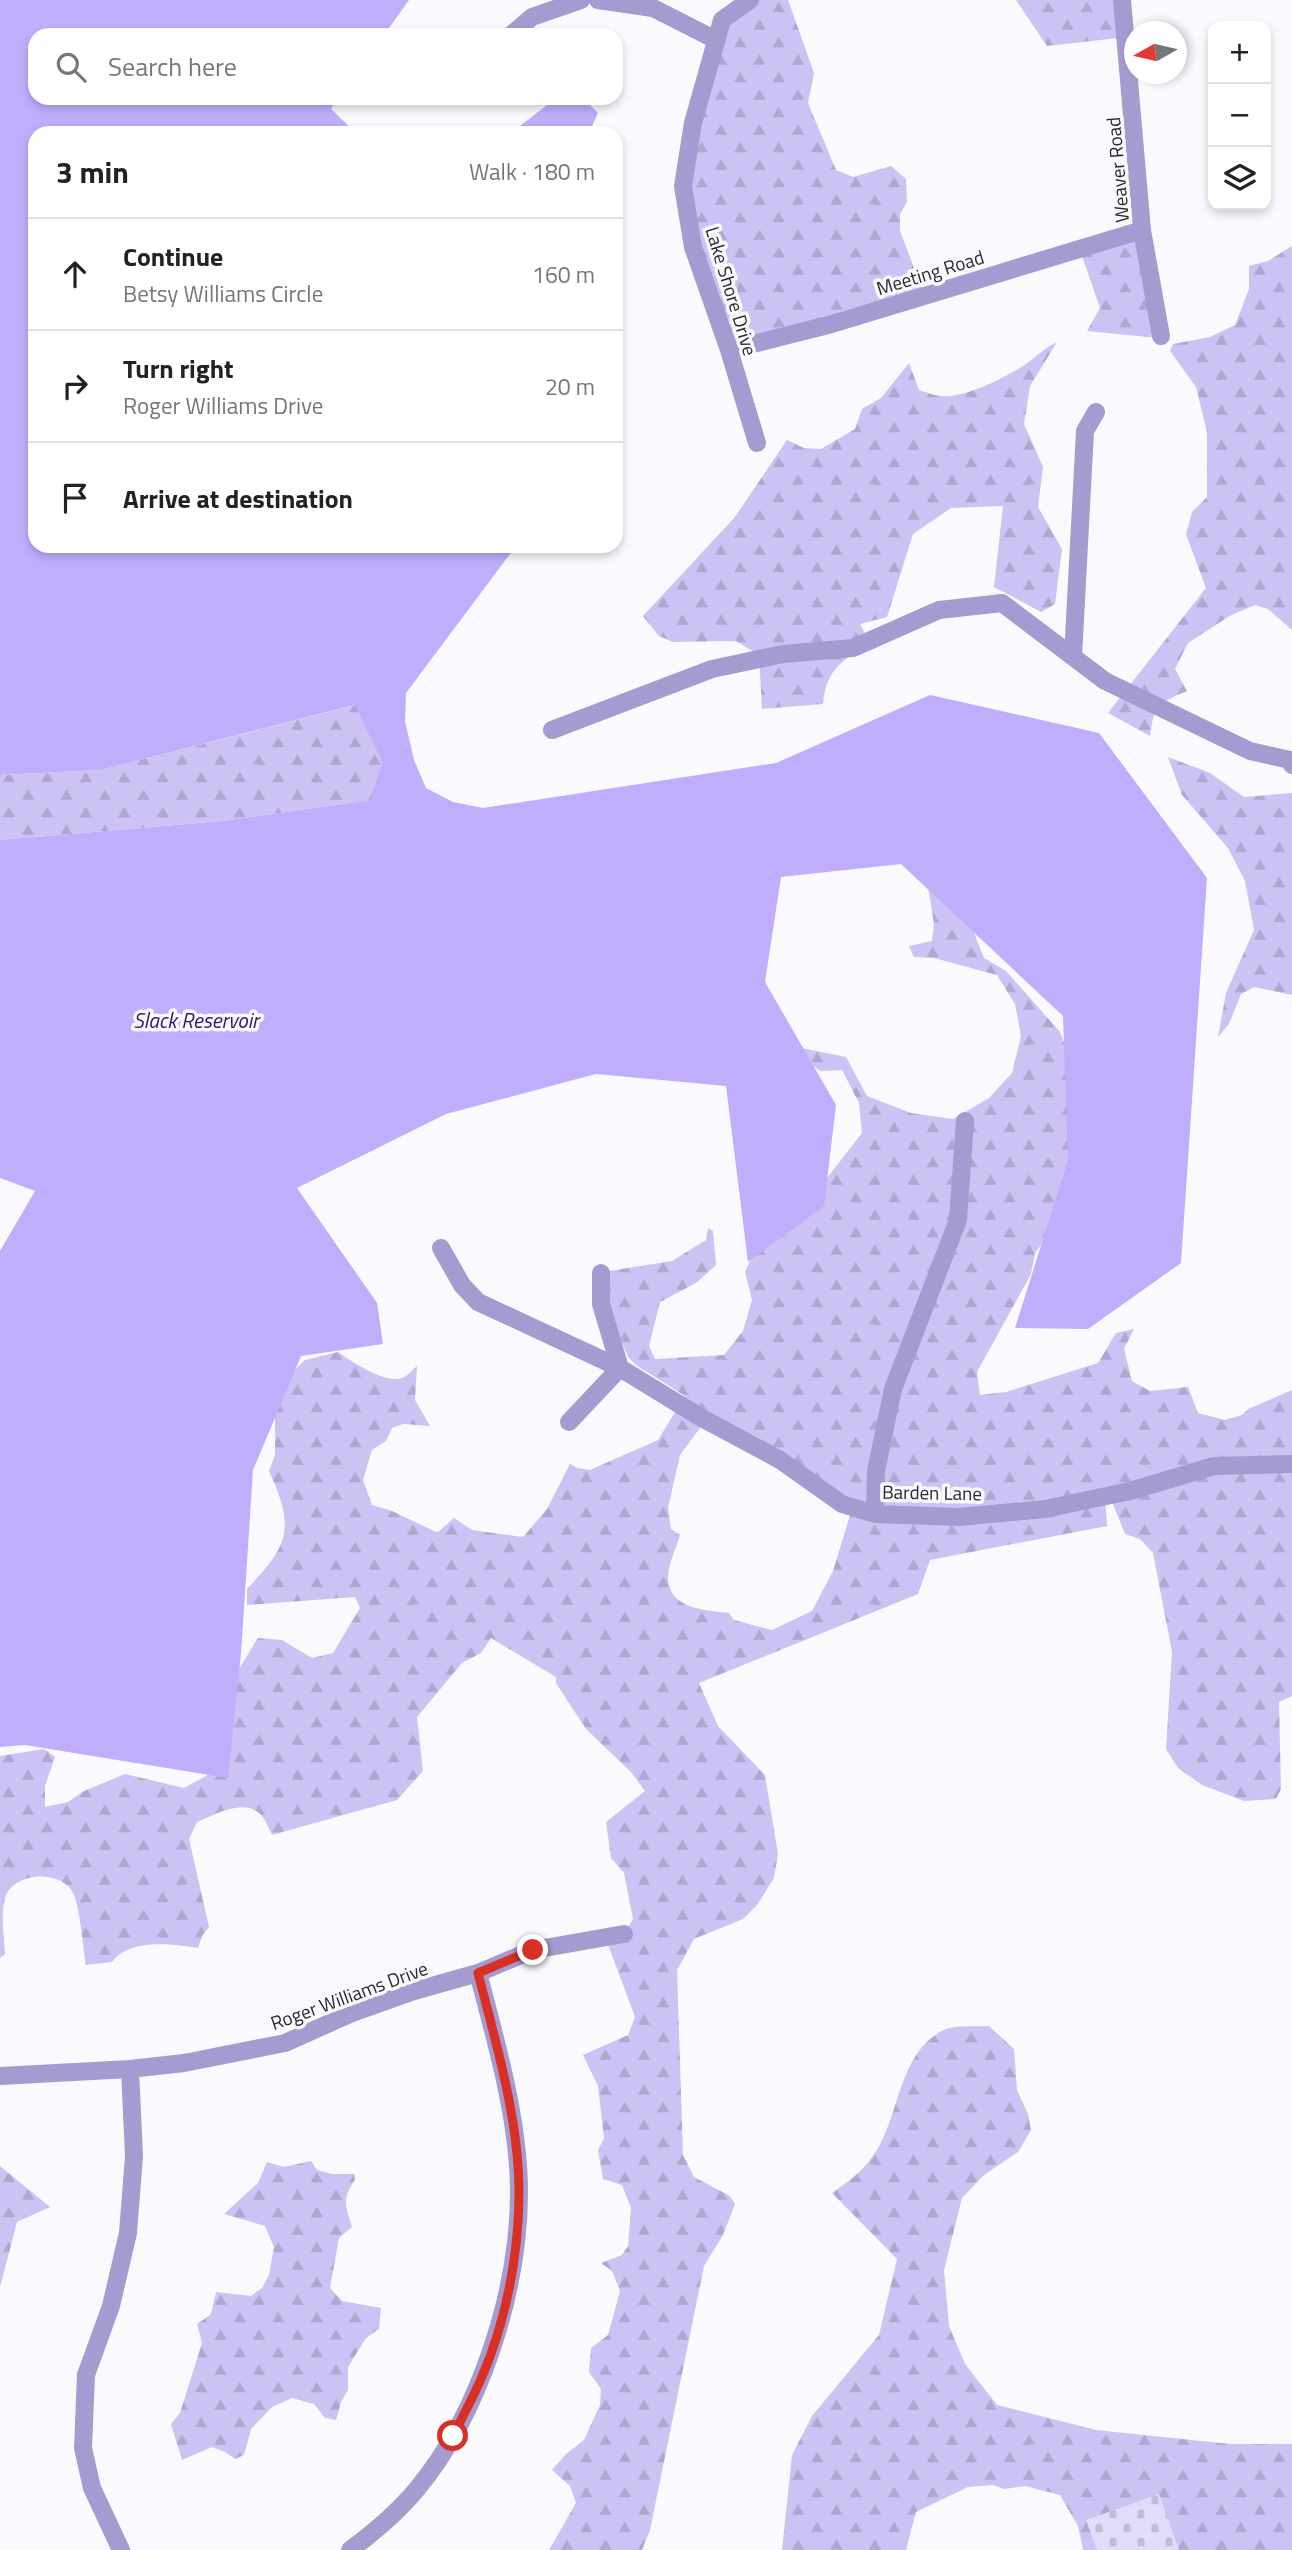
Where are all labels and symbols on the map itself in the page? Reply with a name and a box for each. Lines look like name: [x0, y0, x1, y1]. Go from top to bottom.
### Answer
north arrow: [1124, 21, 1187, 84]
street label: Weaver Road: [1098, 116, 1136, 224]
street label: Lake Shore Drive: [699, 223, 765, 359]
street label: Meeting Road: [873, 242, 987, 302]
water label: Slack Reservoir: [133, 1004, 261, 1036]
street label: Barden Lane: [882, 1477, 982, 1507]
route end: [517, 1934, 548, 1965]
street label: Roger Williams Drive: [266, 1953, 432, 2037]
route start: [437, 2420, 468, 2451]

